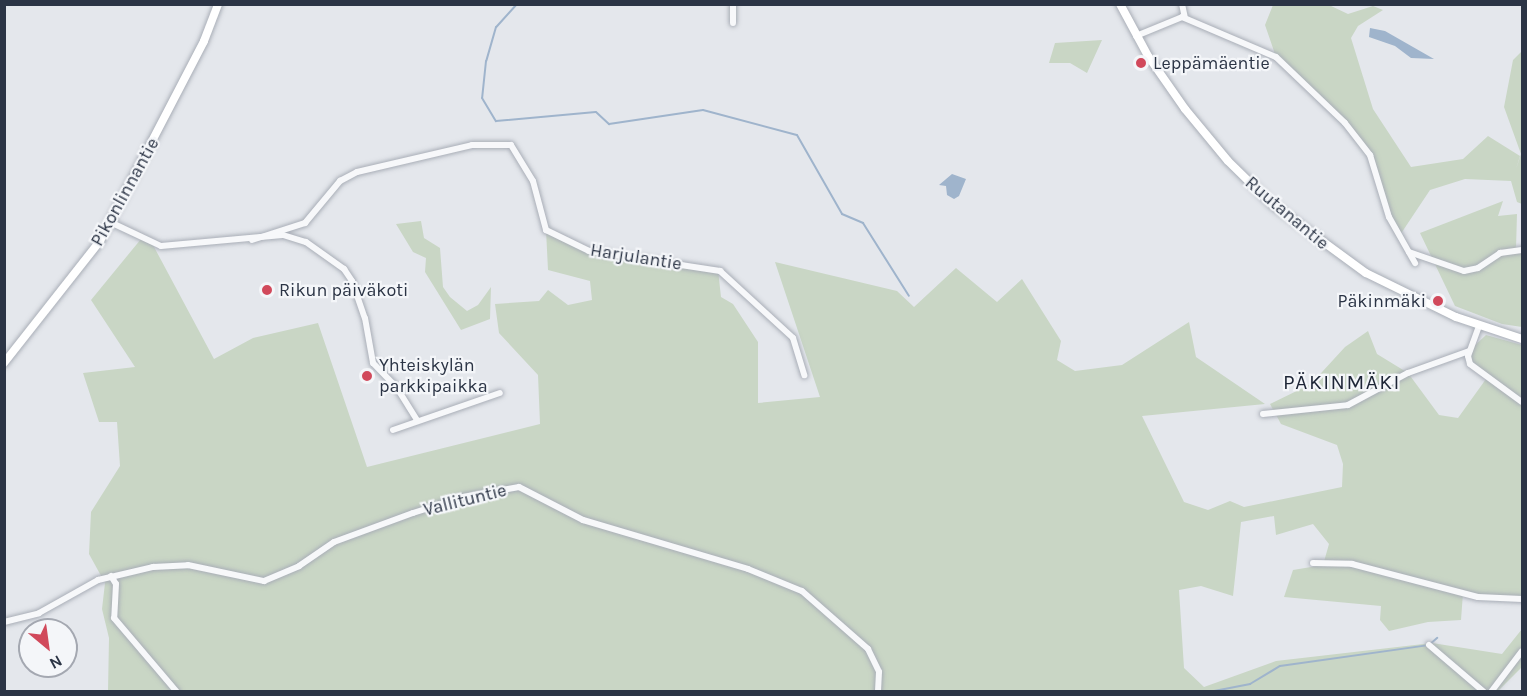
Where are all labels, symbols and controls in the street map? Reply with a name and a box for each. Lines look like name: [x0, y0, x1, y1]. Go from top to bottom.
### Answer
place label: Leppämäentie: [1153, 52, 1270, 74]
marker: Leppämäentie: [1134, 56, 1148, 70]
street label: Pikonlinnantie: [86, 134, 164, 250]
street label: Ruutanantie: [1241, 172, 1333, 254]
street label: Harjulantie: [589, 239, 683, 275]
place label: Rikun päiväkoti: [279, 279, 408, 301]
marker: Rikun päiväkoti: [260, 283, 274, 297]
place label: Päkinmäki: [1338, 290, 1426, 312]
marker: Päkinmäki: [1431, 294, 1445, 308]
place label: Yhteiskylän parkkipaikka: [379, 355, 488, 398]
marker: Yhteiskylän parkkipaikka: [360, 369, 374, 383]
district label: PÄKINMÄKI: [1283, 369, 1401, 395]
street label: Vallituntie: [421, 479, 509, 521]
north arrow: [18, 618, 78, 678]
text: N: [46, 651, 66, 674]

